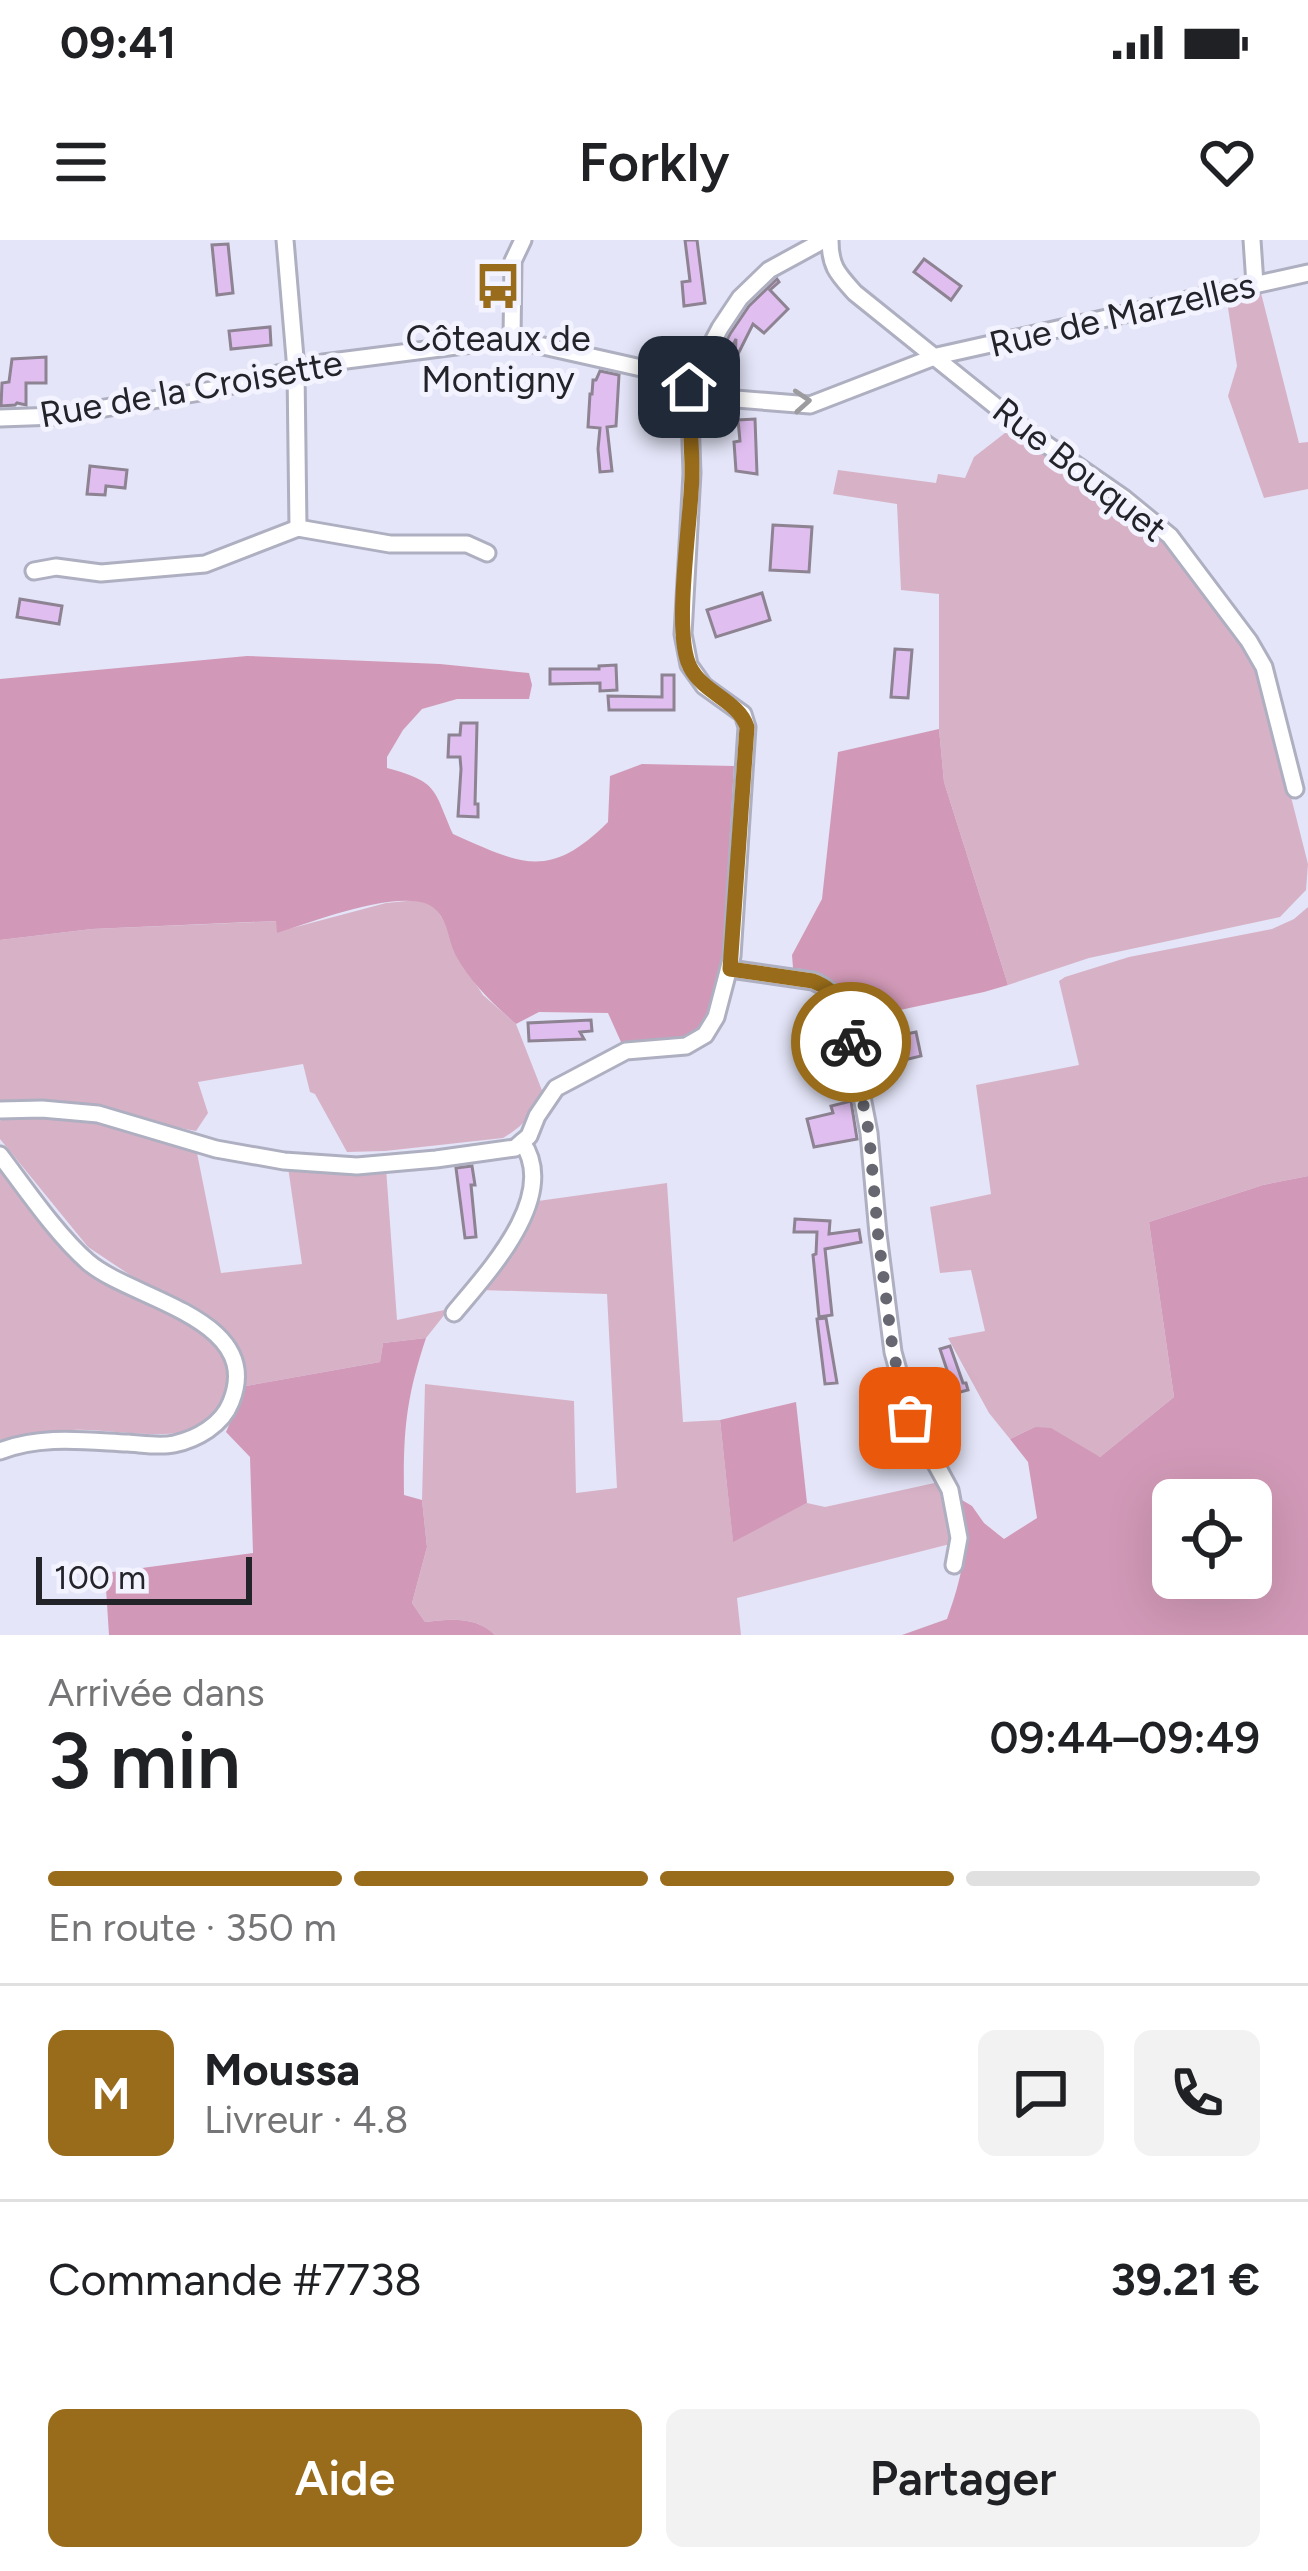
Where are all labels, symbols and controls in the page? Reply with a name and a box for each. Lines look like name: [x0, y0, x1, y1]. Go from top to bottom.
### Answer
text: 09:41: [60, 15, 176, 69]
icon: menu: [48, 129, 114, 195]
icon: heart: [1194, 129, 1260, 195]
text: Forkly: [579, 130, 729, 195]
bus stop icon: Côteaux de Montigny: [473, 261, 523, 311]
street label: Rue de Marzelles: [985, 263, 1259, 366]
place label: Côteaux de Montigny: [405, 317, 591, 401]
pin: [638, 336, 740, 438]
street label: Rue de la Croisette: [36, 341, 346, 436]
icon: home: [656, 354, 722, 420]
street label: Rue Bouquet: [984, 388, 1175, 550]
one-way arrow: [793, 389, 812, 415]
courier: [791, 982, 911, 1102]
icon: bike: [818, 1009, 884, 1075]
pin: [859, 1367, 961, 1469]
icon: bag: [877, 1385, 943, 1451]
map controls: [1152, 1479, 1272, 1599]
button: locate: [1152, 1479, 1272, 1599]
scale bar: [36, 1551, 252, 1604]
text: 100 m: [54, 1558, 146, 1597]
text: Arrivée dans: [48, 1669, 265, 1716]
text: 09:44–09:49: [990, 1710, 1260, 1764]
text: 3 min: [48, 1714, 241, 1808]
text: En route · 350 m: [48, 1904, 337, 1951]
button: chat: [978, 2030, 1104, 2156]
button: phone: [1134, 2030, 1260, 2156]
text: Moussa: [204, 2042, 360, 2096]
text: M: [92, 2066, 130, 2120]
text: Livreur · 4.8: [204, 2096, 408, 2143]
text: Commande #7738: [48, 2252, 422, 2306]
text: 39.21 €: [1111, 2252, 1260, 2306]
button: Aide: [48, 2409, 642, 2547]
button: Partager: [666, 2409, 1260, 2547]

